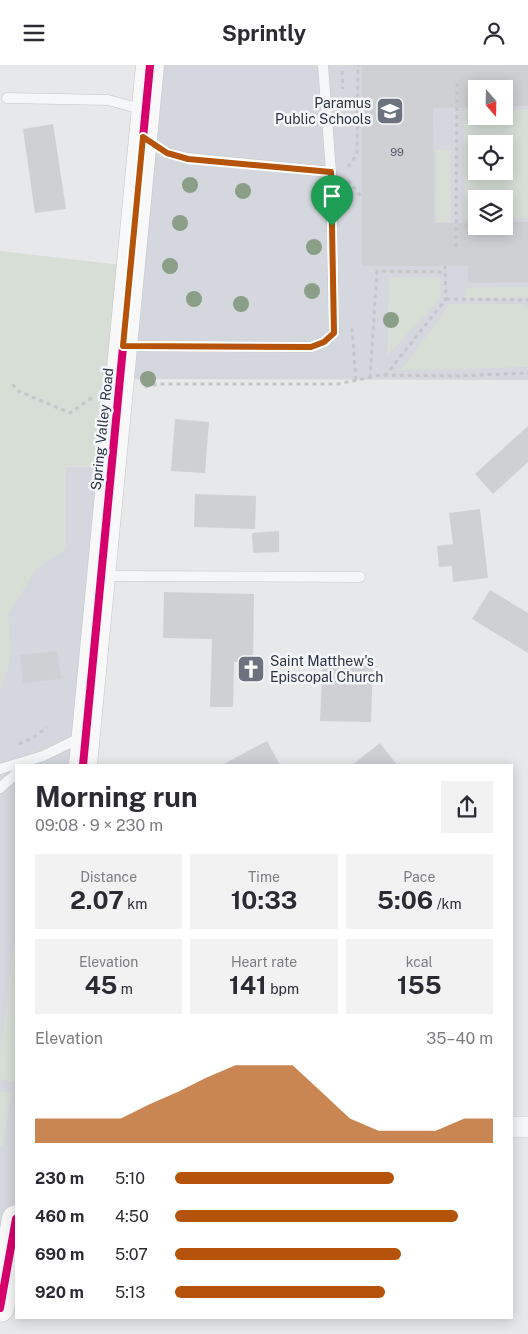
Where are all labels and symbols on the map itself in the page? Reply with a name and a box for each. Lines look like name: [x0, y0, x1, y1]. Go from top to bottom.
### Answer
north arrow: [468, 80, 512, 125]
place label: Paramus Public Schools: [275, 95, 371, 127]
school or university icon: Paramus Public Schools: [375, 96, 405, 126]
house number: 99: [390, 146, 404, 158]
pin: [311, 175, 353, 226]
street label: Spring Valley Road: [88, 367, 116, 491]
place label: Saint Matthew's Episcopal Church: [270, 653, 383, 685]
church icon: Saint Matthew's Episcopal Church: [236, 654, 266, 684]

